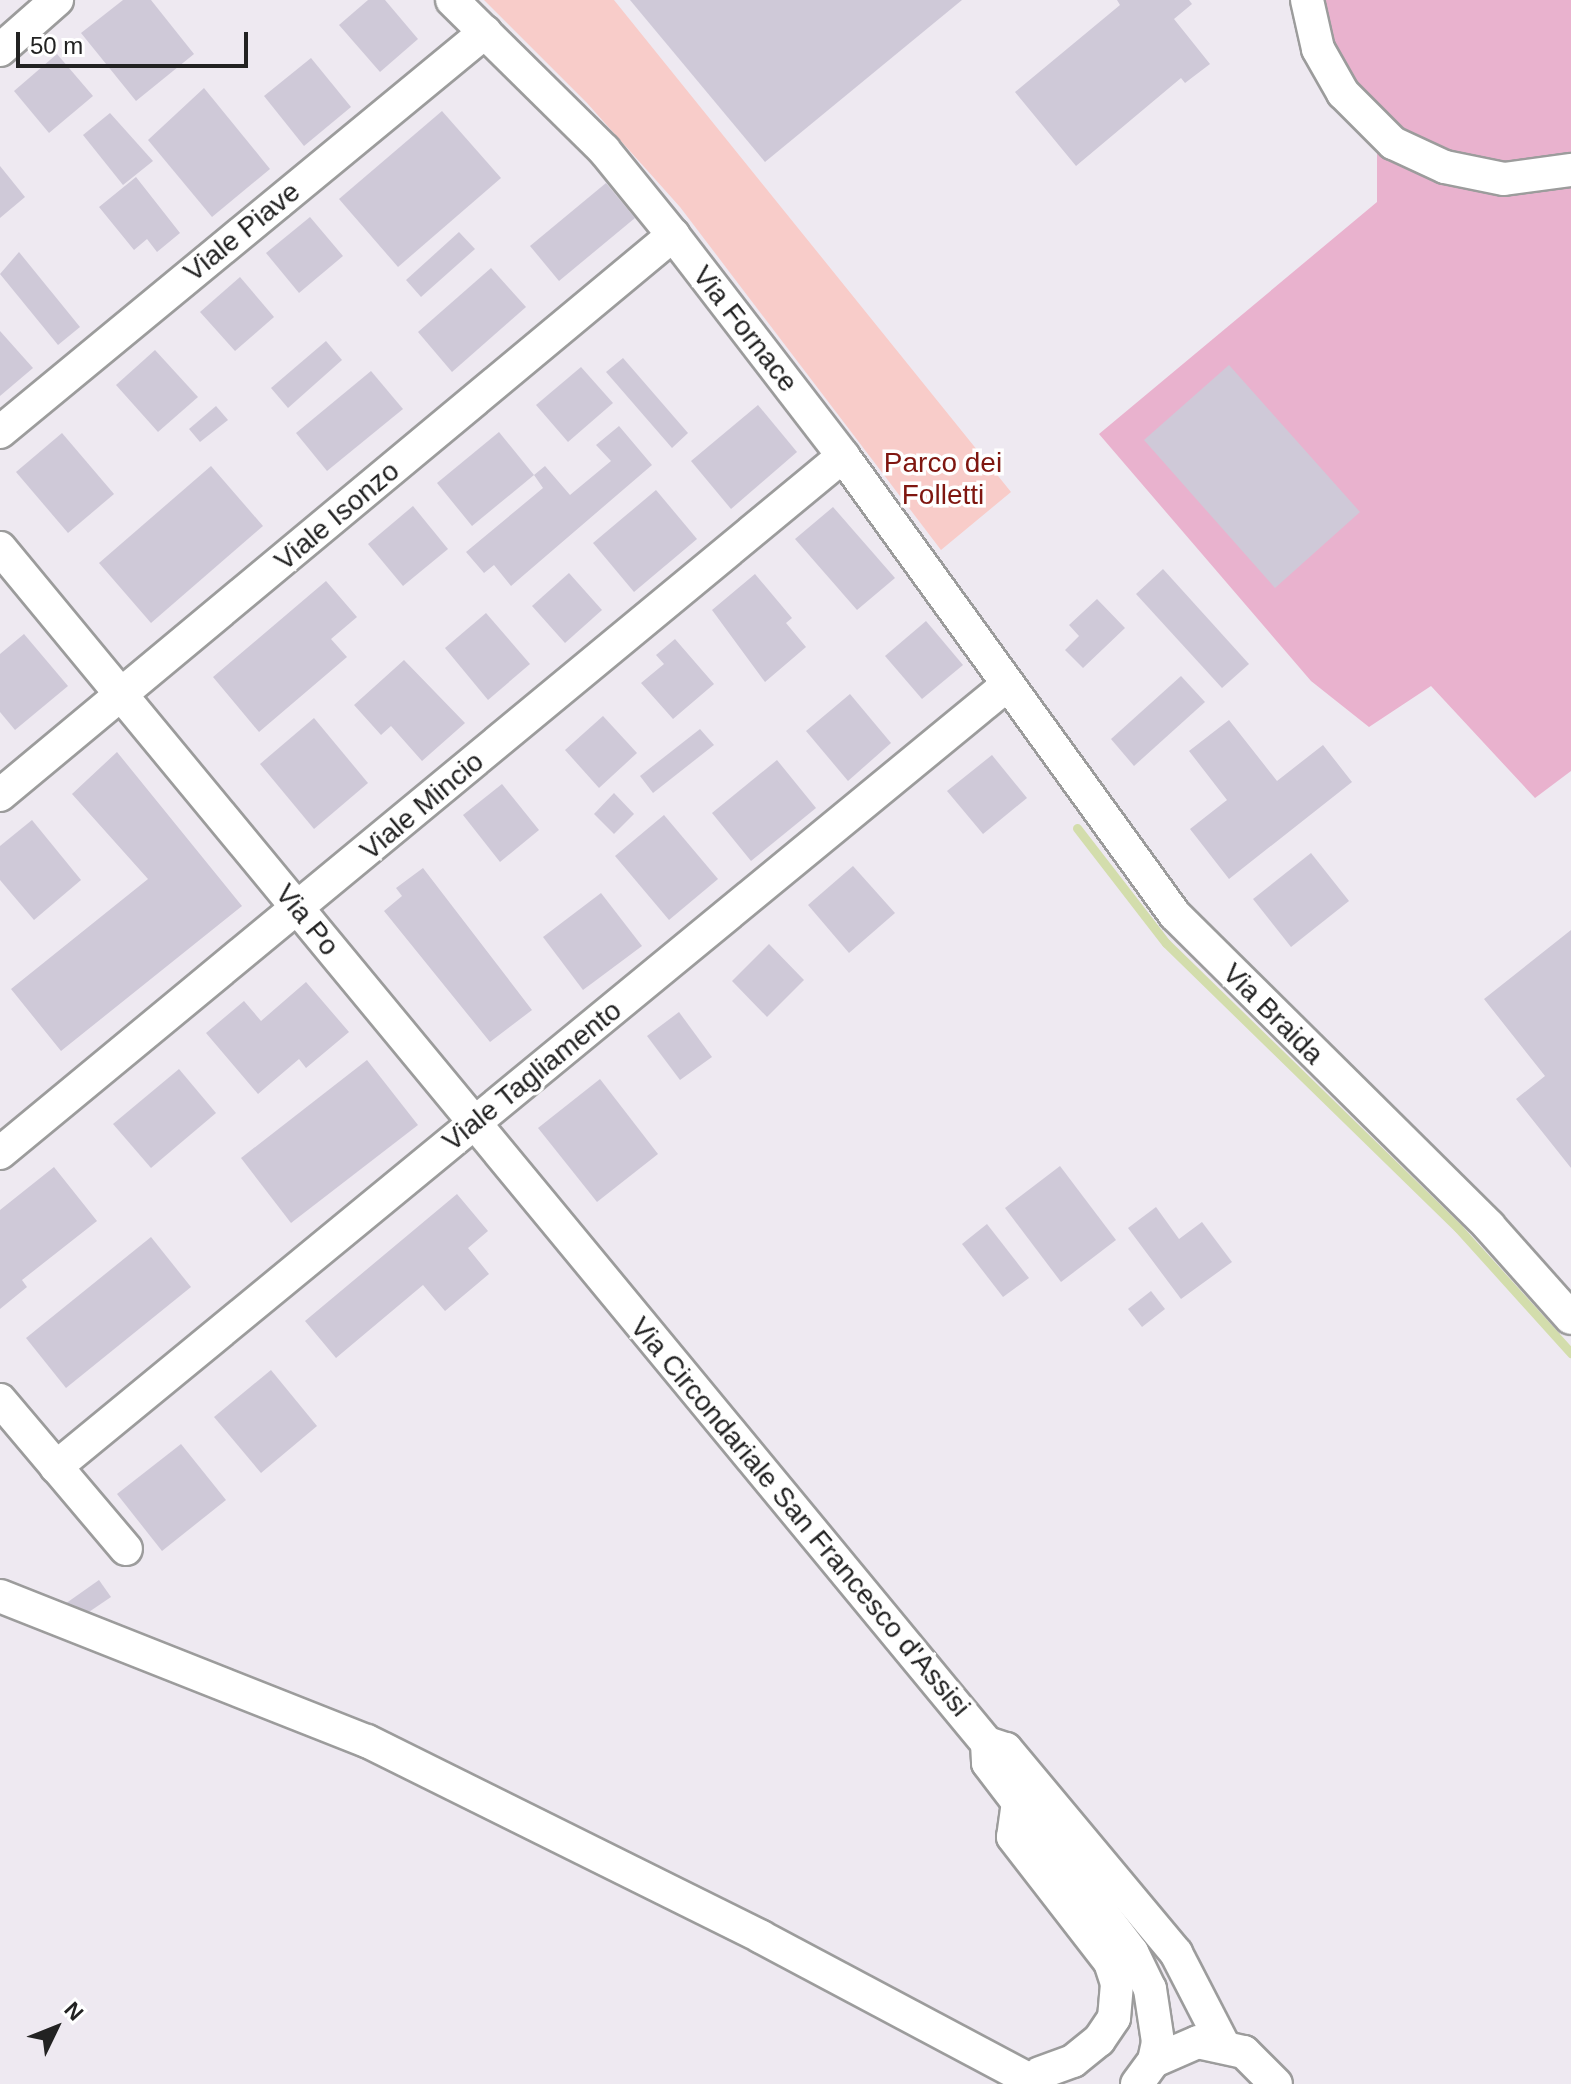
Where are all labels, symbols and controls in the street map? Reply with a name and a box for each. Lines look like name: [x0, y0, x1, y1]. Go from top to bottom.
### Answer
scale bar: [20, 16, 252, 66]
text: 50 m: [30, 32, 83, 59]
street label: Viale Piave: [177, 175, 307, 289]
street label: Via Fornace: [685, 259, 805, 399]
park label: Parco dei Folletti: [884, 446, 1002, 512]
street label: Viale Isonzo: [268, 454, 406, 578]
street label: Viale Mincio: [354, 745, 490, 867]
street label: Via Po: [268, 878, 346, 962]
street label: Via Braida: [1216, 957, 1330, 1071]
street label: Viale Tagliamento: [436, 994, 628, 1158]
street label: Via Circondariale San Francesco d'Assisi: [623, 1311, 977, 1723]
north arrow: [16, 1988, 96, 2068]
text: N: [59, 1997, 88, 2026]

